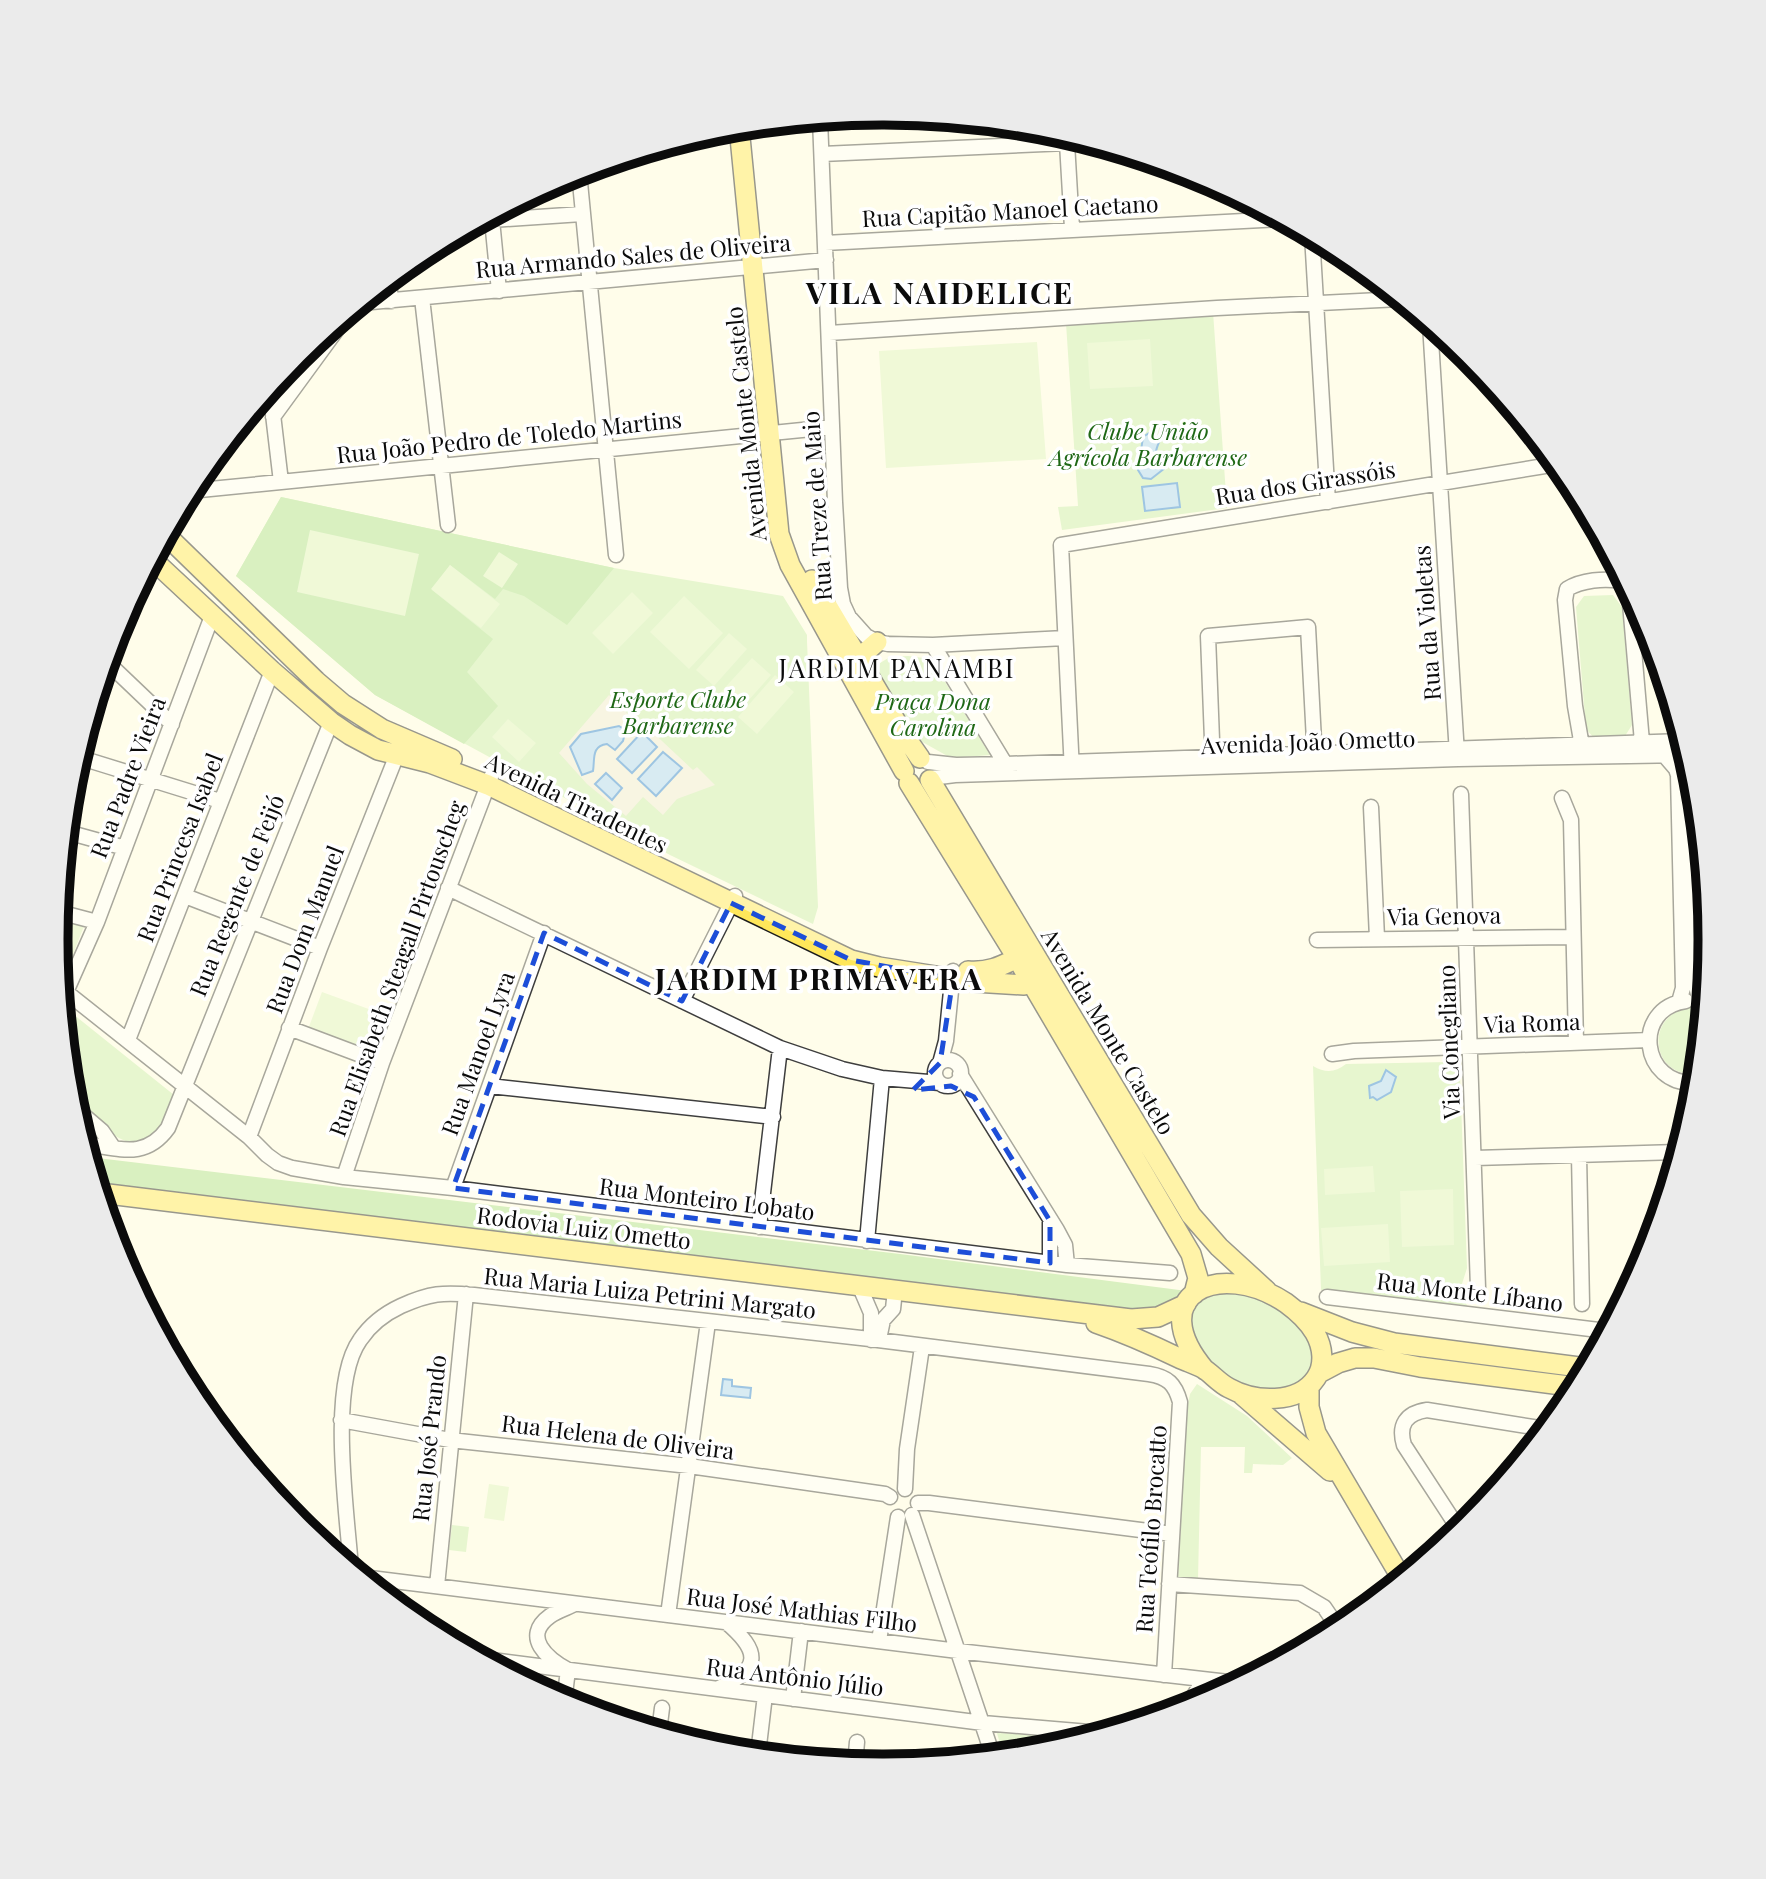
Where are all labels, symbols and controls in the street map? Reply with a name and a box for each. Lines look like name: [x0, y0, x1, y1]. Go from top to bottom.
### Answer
street label: Rua Capitão Manoel Caetano: [861, 187, 1159, 233]
street label: Rua Armando Sales de Oliveira: [474, 226, 792, 284]
district label: VILA NAIDELICE: [805, 272, 1074, 312]
street label: Avenida Monte Castelo: [717, 305, 773, 544]
street label: Rua João Pedro de Toledo Martins: [335, 402, 683, 470]
street label: Rua Treze de Maio: [794, 410, 838, 602]
park label: Clube União Agrícola Barbarense: [1047, 415, 1247, 472]
street label: Rua dos Girassóis: [1213, 452, 1397, 512]
street label: Rua da Violetas: [1405, 544, 1447, 702]
district label: JARDIM PANAMBI: [778, 650, 1016, 685]
park label: Esporte Clube Barbarense: [609, 683, 746, 740]
park label: Praça Dona Carolina: [874, 685, 991, 742]
street label: Rua Padre Vieira: [82, 691, 172, 862]
street label: Avenida João Ometto: [1199, 722, 1416, 760]
street label: Avenida Tiradentes: [480, 744, 673, 860]
street label: Rua Princesa Isabel: [129, 748, 229, 946]
street label: Rua Regente de Feijó: [181, 790, 291, 1000]
street label: Rua Elisabeth Steagall Pirtouscheg: [321, 796, 471, 1140]
street label: Rua Dom Manuel: [258, 840, 350, 1017]
street label: Via Genova: [1386, 898, 1502, 932]
street label: Avenida Monte Castelo: [1035, 921, 1183, 1140]
district label: JARDIM PRIMAVERA: [654, 958, 983, 998]
street label: Via Conegliano: [1430, 964, 1466, 1121]
street label: Rua Manoel Lyra: [433, 966, 521, 1139]
street label: Via Roma: [1482, 1005, 1581, 1039]
street label: Rua Monteiro Lobato: [597, 1169, 817, 1227]
street label: Rodovia Luiz Ometto: [475, 1198, 693, 1256]
street label: Rua Maria Luiza Petrini Margato: [482, 1259, 818, 1325]
street label: Rua Monte Líbano: [1375, 1264, 1565, 1318]
street label: Rua José Prando: [404, 1353, 452, 1523]
street label: Rua Helena de Oliveira: [500, 1406, 737, 1466]
street label: Rua Teófilo Brocatto: [1127, 1424, 1173, 1634]
street label: Rua José Mathias Filho: [685, 1579, 919, 1639]
street label: Rua Antônio Júlio: [704, 1650, 886, 1702]

